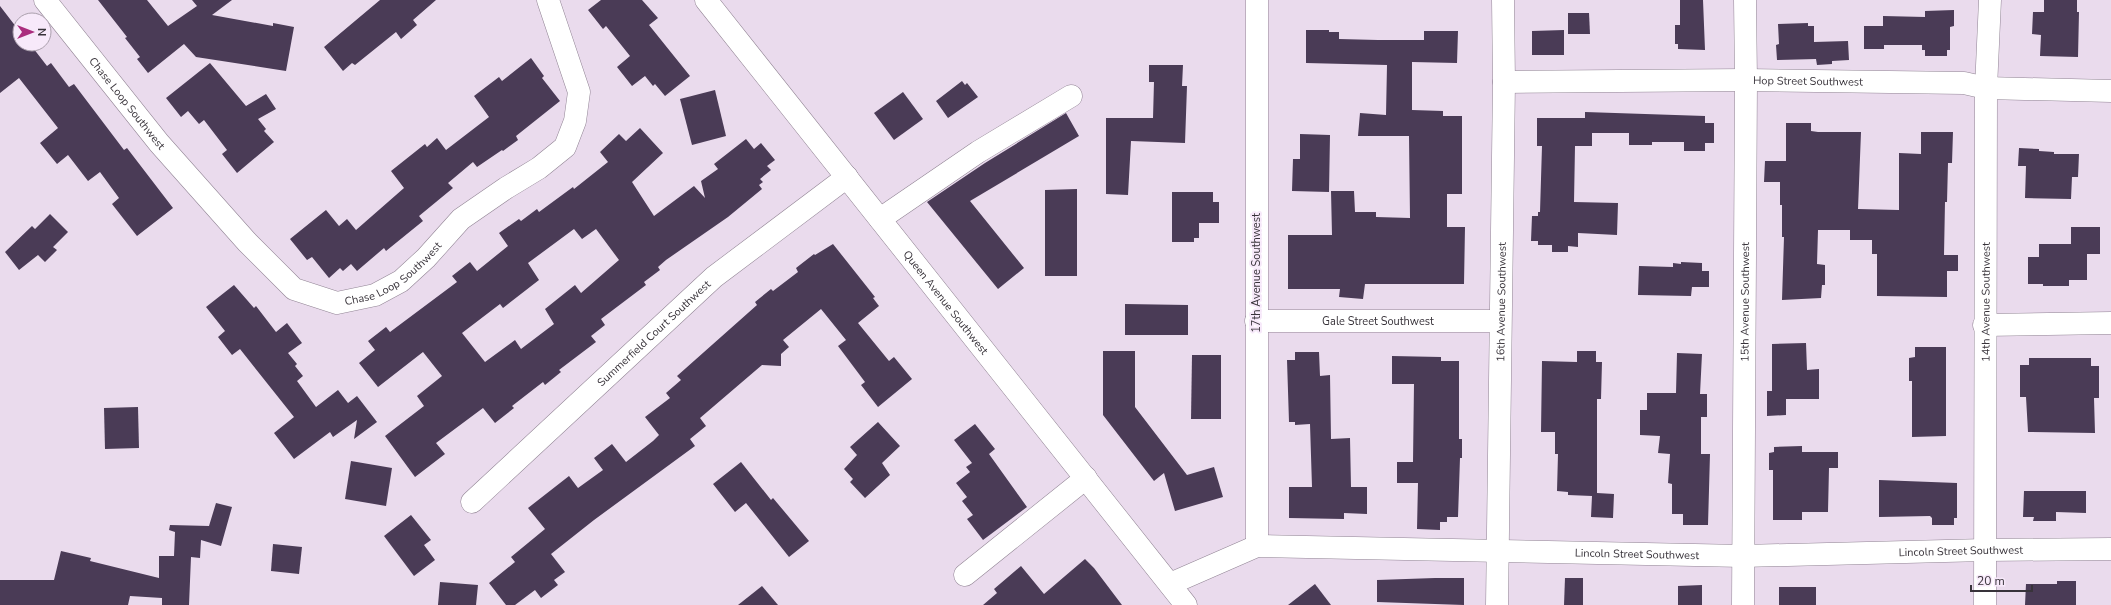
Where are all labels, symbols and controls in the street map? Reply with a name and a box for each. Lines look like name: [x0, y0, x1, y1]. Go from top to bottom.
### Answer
north arrow: [12, 12, 52, 52]
text: N: [34, 28, 49, 36]
street label: Chase Loop Southwest: [86, 54, 169, 153]
street label: Hop Street Southwest: [1753, 73, 1863, 89]
street label: 17th Avenue Southwest: [1249, 213, 1264, 333]
street label: Chase Loop Southwest: [343, 238, 445, 309]
street label: 16th Avenue Southwest: [1493, 242, 1509, 362]
street label: 15th Avenue Southwest: [1737, 242, 1753, 362]
street label: 14th Avenue Southwest: [1978, 242, 1993, 362]
street label: Queen Avenue Southwest: [900, 247, 992, 358]
street label: Summerfield Court Southwest: [594, 277, 714, 390]
street label: Gale Street Southwest: [1322, 314, 1434, 329]
street label: Lincoln Street Southwest: [1899, 542, 2023, 560]
street label: Lincoln Street Southwest: [1575, 545, 1699, 563]
scale bar: [1971, 567, 2032, 593]
text: 20 m: [1977, 573, 2005, 589]

